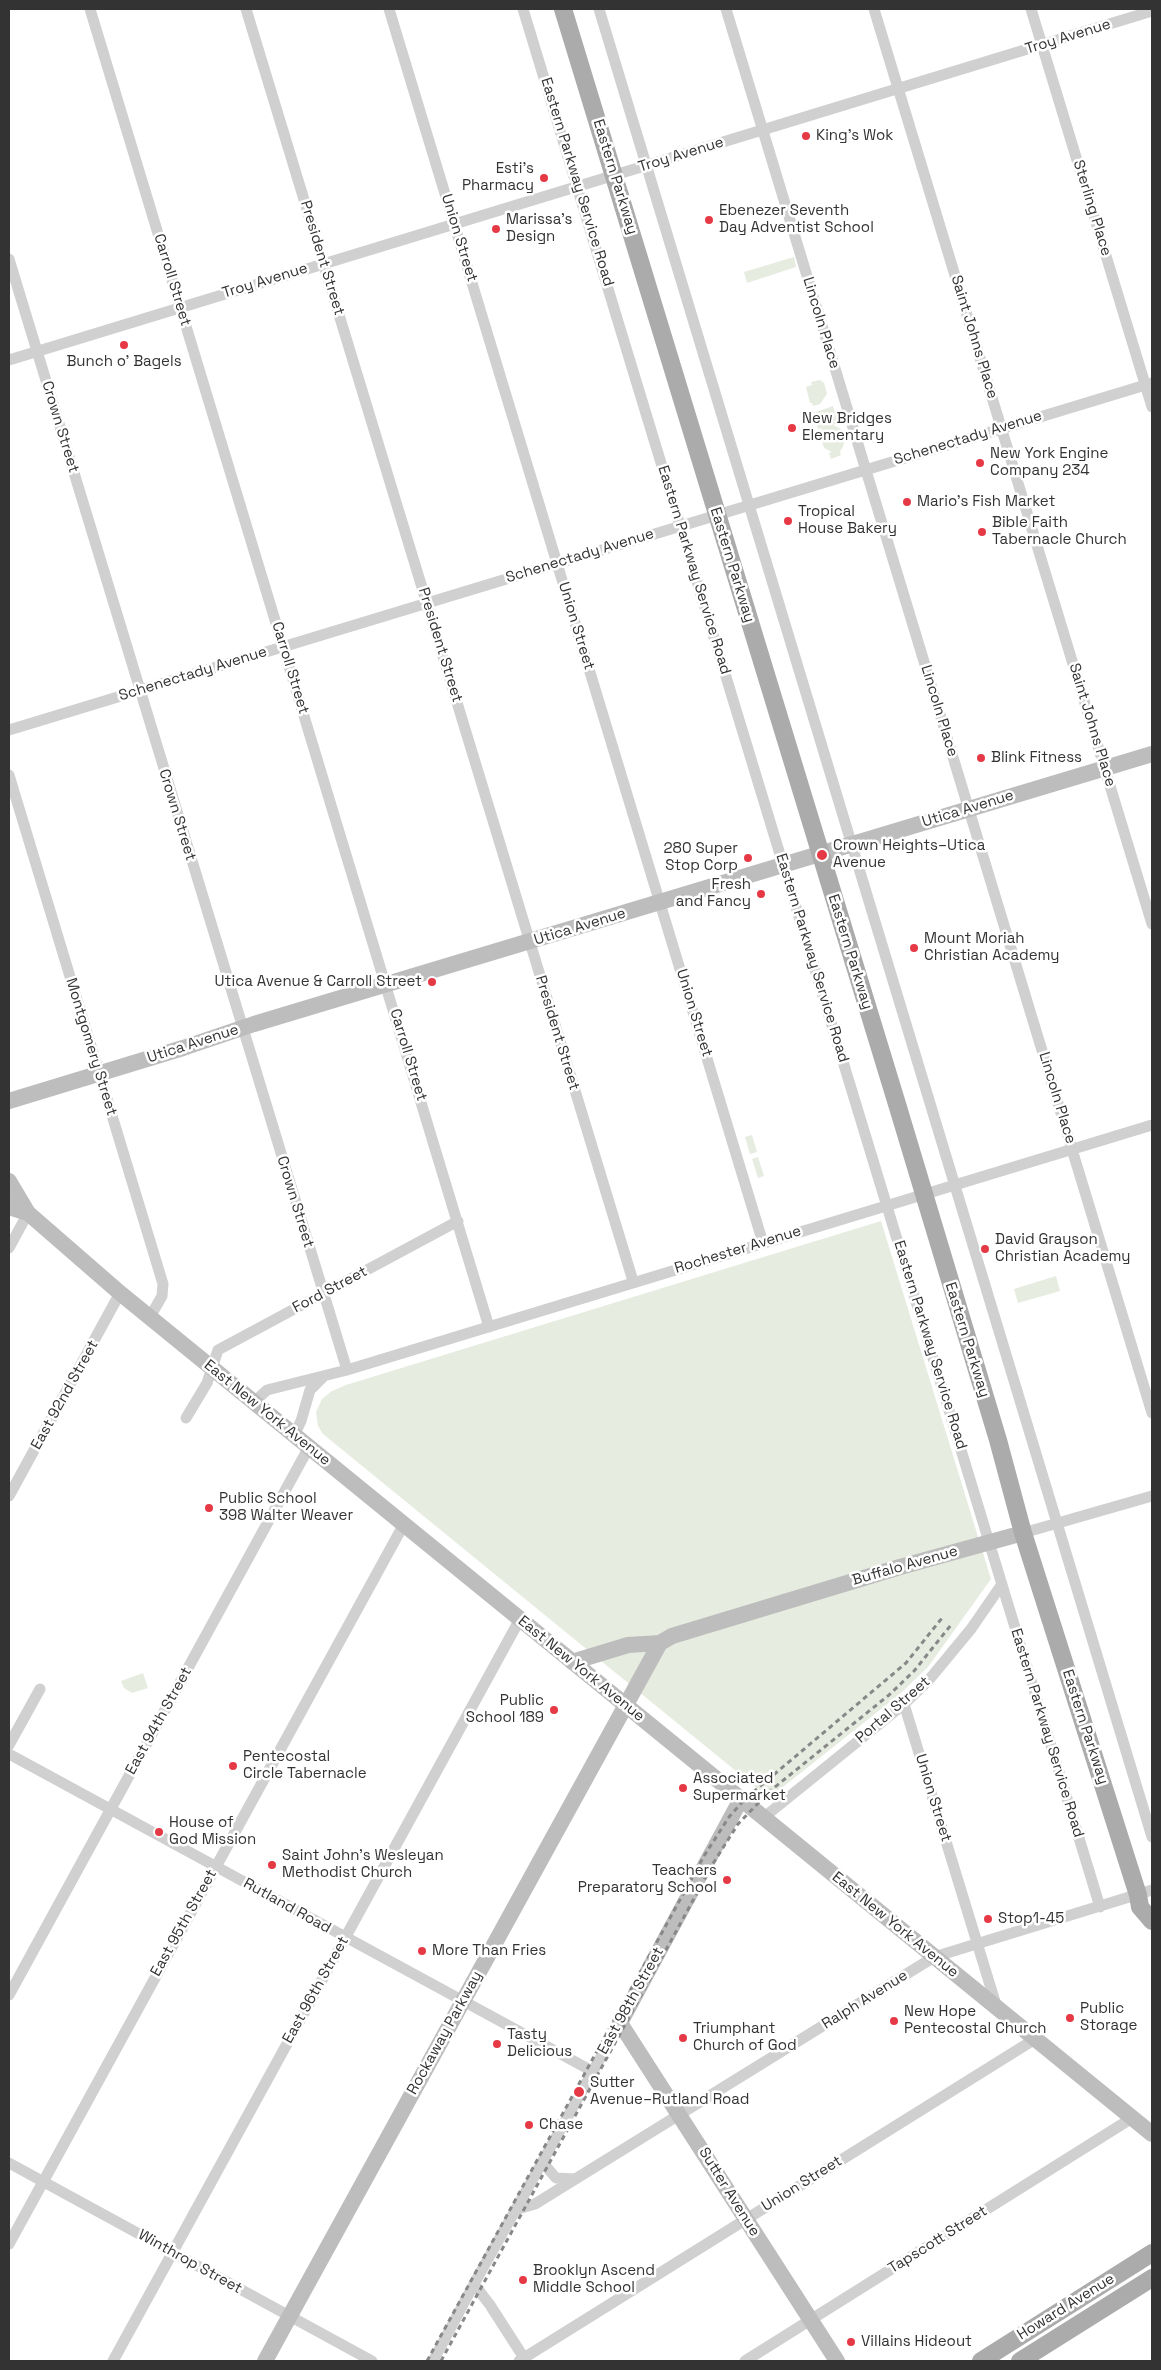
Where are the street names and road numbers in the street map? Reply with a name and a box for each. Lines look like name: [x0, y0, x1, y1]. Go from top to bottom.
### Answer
street label: Troy Avenue: [1023, 15, 1113, 59]
street label: Eastern Parkway Service Road: [537, 75, 617, 289]
street label: Eastern Parkway: [589, 117, 641, 237]
street label: Troy Avenue: [636, 133, 726, 177]
street label: Sterling Place: [1069, 158, 1115, 258]
street label: Union Street: [437, 192, 481, 284]
street label: President Street: [296, 198, 348, 318]
street label: Carroll Street: [149, 232, 195, 328]
street label: Troy Avenue: [220, 259, 310, 303]
street label: Saint Johns Place: [947, 273, 1001, 401]
street label: Lincoln Place: [799, 275, 843, 371]
street label: Crown Street: [37, 379, 83, 475]
street label: Schenectady Avenue: [892, 407, 1044, 469]
street label: Eastern Parkway Service Road: [654, 463, 734, 677]
street label: Eastern Parkway: [706, 505, 758, 625]
street label: Schenectady Avenue: [504, 525, 656, 587]
street label: Union Street: [554, 580, 598, 672]
street label: President Street: [414, 585, 466, 705]
street label: Carroll Street: [267, 620, 313, 716]
street label: Schenectady Avenue: [117, 643, 269, 705]
street label: Saint Johns Place: [1065, 661, 1119, 789]
street label: Lincoln Place: [917, 663, 961, 759]
street label: Crown Street: [154, 767, 200, 863]
street label: Utica Avenue: [920, 787, 1016, 831]
street label: Eastern Parkway Service Road: [772, 851, 852, 1065]
street label: Eastern Parkway: [824, 892, 876, 1012]
street label: Utica Avenue: [532, 905, 628, 949]
street label: Union Street: [672, 967, 716, 1059]
street label: President Street: [531, 973, 583, 1093]
street label: Montgomery Street: [61, 976, 121, 1118]
street label: Carroll Street: [385, 1007, 431, 1103]
street label: Utica Avenue: [145, 1021, 241, 1067]
street label: Lincoln Place: [1035, 1050, 1079, 1146]
street label: Crown Street: [272, 1154, 318, 1250]
street label: Rochester Avenue: [672, 1222, 804, 1278]
street label: Eastern Parkway Service Road: [890, 1238, 970, 1452]
street label: Ford Street: [290, 1263, 370, 1317]
street label: Eastern Parkway: [941, 1280, 993, 1400]
street label: East 92nd Street: [27, 1337, 103, 1453]
street label: East New York Avenue: [200, 1356, 334, 1470]
street label: Buffalo Avenue: [850, 1542, 960, 1590]
street label: East New York Avenue: [514, 1612, 648, 1726]
street label: Eastern Parkway Service Road: [1007, 1626, 1087, 1840]
street label: East 94th Street: [122, 1664, 196, 1778]
street label: Eastern Parkway: [1058, 1667, 1112, 1787]
street label: Portal Street: [852, 1673, 934, 1747]
street label: Union Street: [911, 1752, 955, 1844]
street label: East 95th Street: [147, 1866, 221, 1980]
street label: East New York Avenue: [828, 1868, 962, 1982]
street label: Rutland Road: [240, 1875, 334, 1937]
street label: East 96th Street: [279, 1933, 353, 2047]
street label: East 98th Street: [594, 1944, 668, 2058]
street label: Ralph Avenue: [819, 1967, 911, 2033]
street label: Rockaway Parkway: [404, 1968, 486, 2098]
street label: Sutter Avenue: [694, 2144, 764, 2240]
street label: Union Street: [759, 2152, 845, 2216]
street label: Tapscott Street: [885, 2202, 991, 2278]
street label: Winthrop Street: [135, 2226, 245, 2298]
street label: Howard Avenue: [1014, 2270, 1118, 2344]

